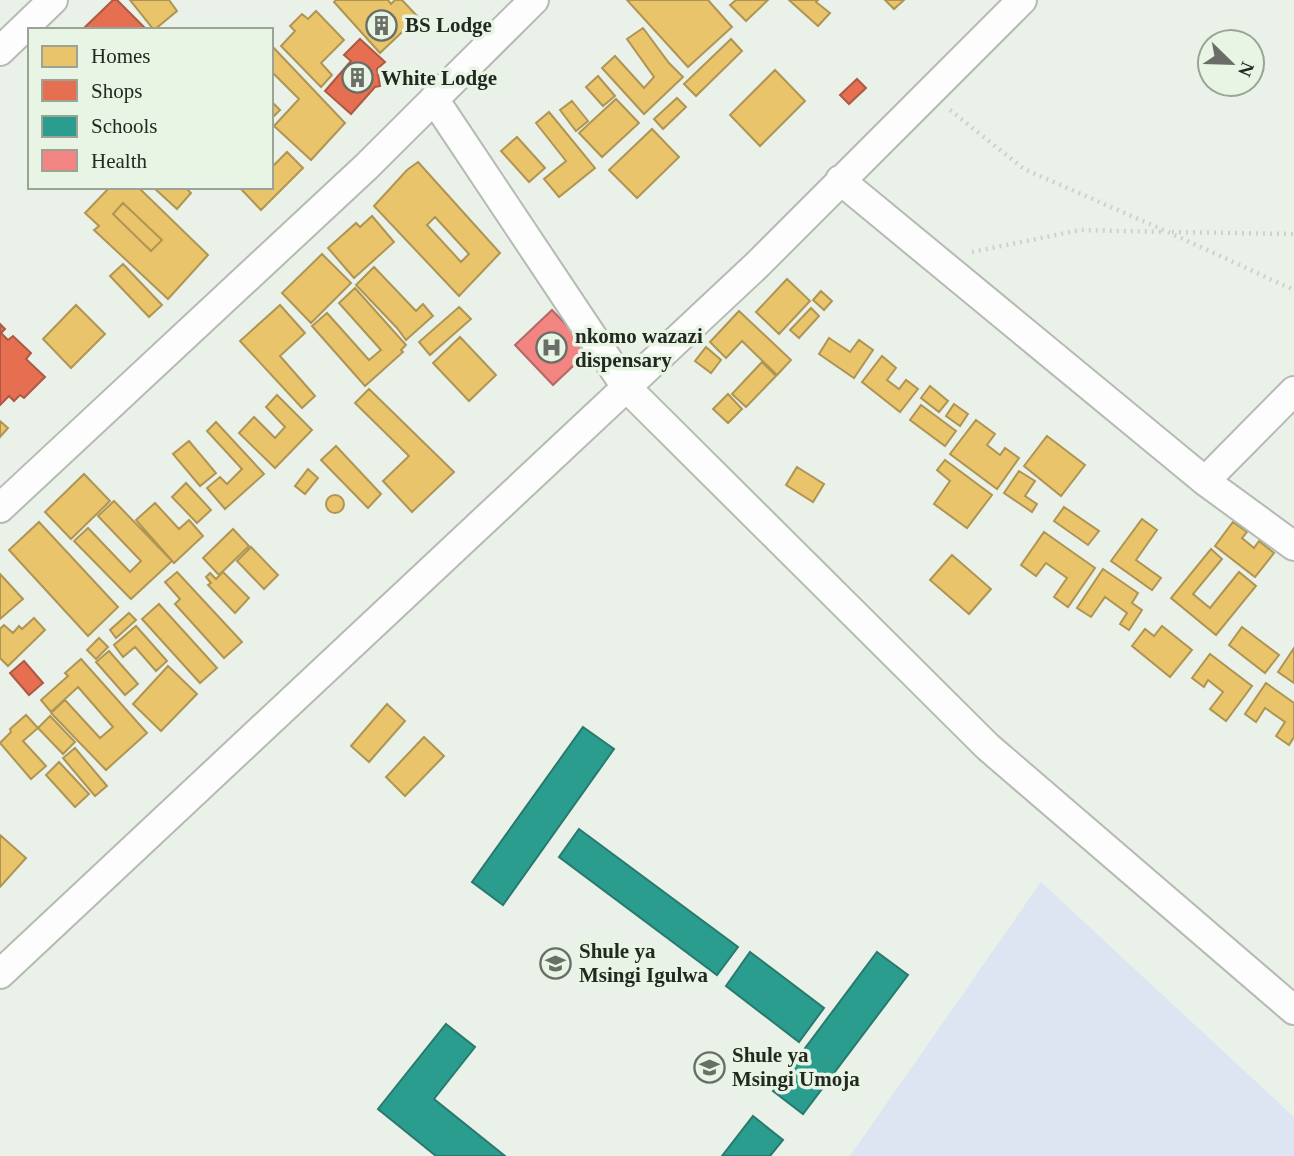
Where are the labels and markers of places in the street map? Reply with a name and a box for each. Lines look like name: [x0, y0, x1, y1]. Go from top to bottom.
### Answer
building icon: BS Lodge: [365, 8, 399, 42]
place label: BS Lodge: [405, 13, 492, 37]
building icon: White Lodge: [341, 61, 375, 95]
place label: White Lodge: [381, 66, 497, 90]
place label: nkomo wazazi dispensary: [575, 324, 703, 372]
hospital icon: nkomo wazazi dispensary: [535, 331, 569, 365]
place label: Shule ya Msingi Igulwa: [579, 939, 708, 987]
school or university icon: Shule ya Msingi Igulwa: [539, 946, 573, 980]
place label: Shule ya Msingi Umoja: [732, 1043, 860, 1091]
school or university icon: Shule ya Msingi Umoja: [692, 1050, 726, 1084]

